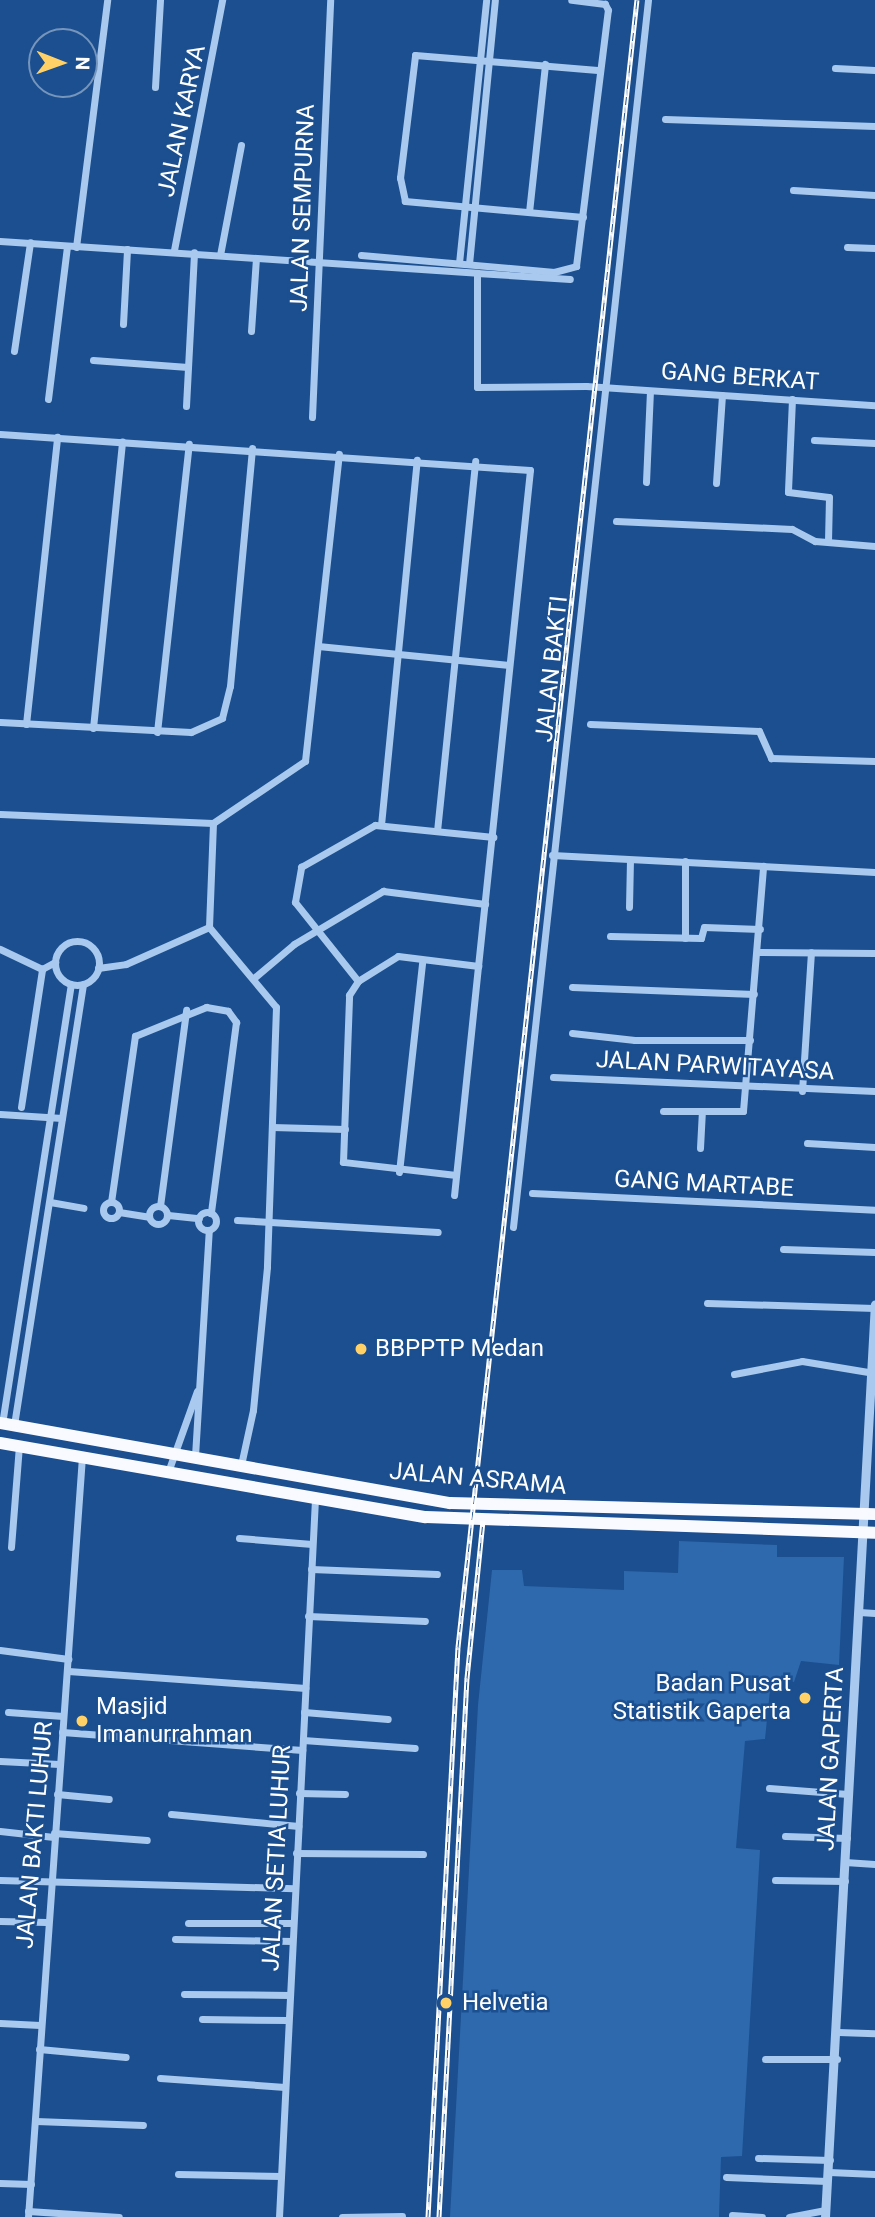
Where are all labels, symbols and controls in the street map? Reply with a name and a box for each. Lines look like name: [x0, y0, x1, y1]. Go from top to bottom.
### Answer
north arrow: [28, 28, 98, 98]
street label: JALAN KARYA: [152, 42, 212, 200]
text: N: [71, 56, 94, 70]
street label: JALAN SEMPURNA: [285, 104, 321, 312]
street label: GANG BERKAT: [660, 357, 820, 397]
street label: JALAN BAKTI: [530, 594, 574, 744]
street label: JALAN PARWITAYASA: [595, 1045, 835, 1087]
street label: GANG MARTABE: [613, 1165, 795, 1203]
place label: BBPPTP Medan: [375, 1335, 544, 1363]
marker: BBPPTP Medan: [353, 1341, 369, 1357]
street label: JALAN ASRAMA: [388, 1457, 568, 1501]
street label: JALAN GAPERTA: [812, 1666, 850, 1852]
place label: Badan Pusat Statistik Gaperta: [613, 1670, 791, 1726]
marker: Badan Pusat Statistik Gaperta: [797, 1690, 813, 1706]
place label: Masjid Imanurrahman: [96, 1693, 253, 1749]
marker: Masjid Imanurrahman: [74, 1713, 90, 1729]
street label: JALAN BAKTI LUHUR: [11, 1720, 59, 1950]
street label: JALAN SETIA LUHUR: [257, 1744, 297, 1972]
place label: Helvetia: [462, 1989, 549, 2017]
marker: Helvetia: [436, 1993, 456, 2013]

